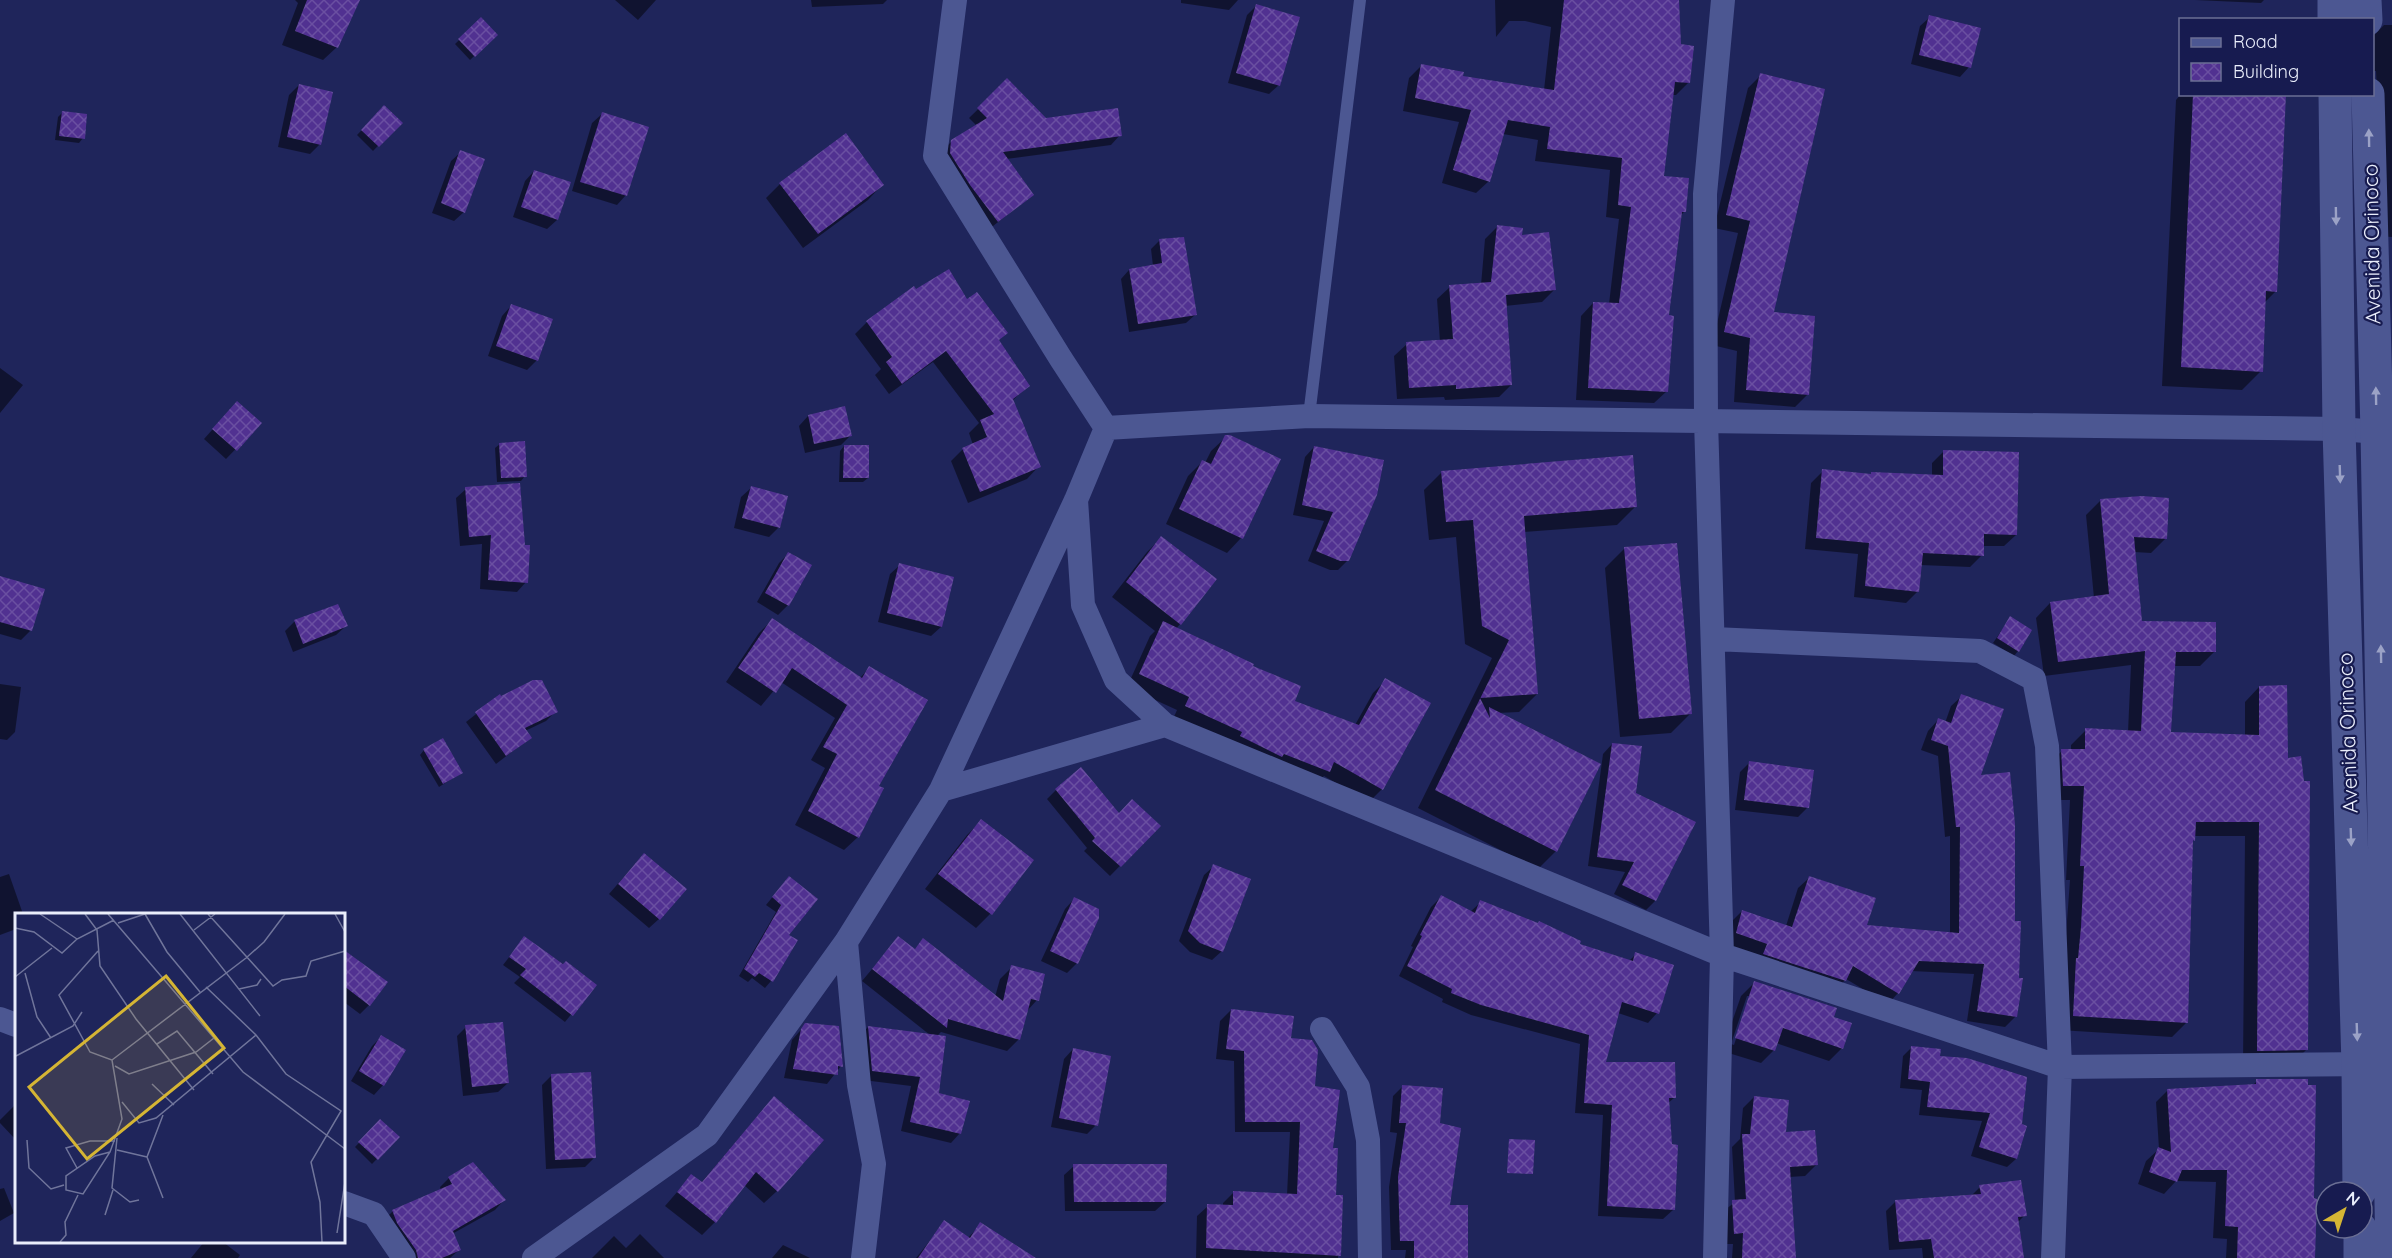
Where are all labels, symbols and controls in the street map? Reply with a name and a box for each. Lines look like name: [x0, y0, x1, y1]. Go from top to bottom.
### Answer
legend: [2179, 18, 2374, 96]
text: Road: [2233, 30, 2278, 53]
text: Building: [2233, 60, 2299, 83]
one-way arrow: [2364, 128, 2374, 147]
street label: Avenida Orinoco: [2357, 163, 2385, 325]
one-way arrow: [2331, 206, 2341, 225]
one-way arrow: [2371, 386, 2380, 405]
one-way arrow: [2336, 464, 2345, 483]
one-way arrow: [2376, 644, 2386, 663]
street label: Avenida Orinoco: [2331, 652, 2363, 814]
one-way arrow: [2346, 827, 2356, 846]
inset map: [15, 913, 345, 1243]
one-way arrow: [2352, 1022, 2362, 1041]
north arrow: [2314, 1180, 2374, 1240]
text: N: [2343, 1187, 2364, 1210]

